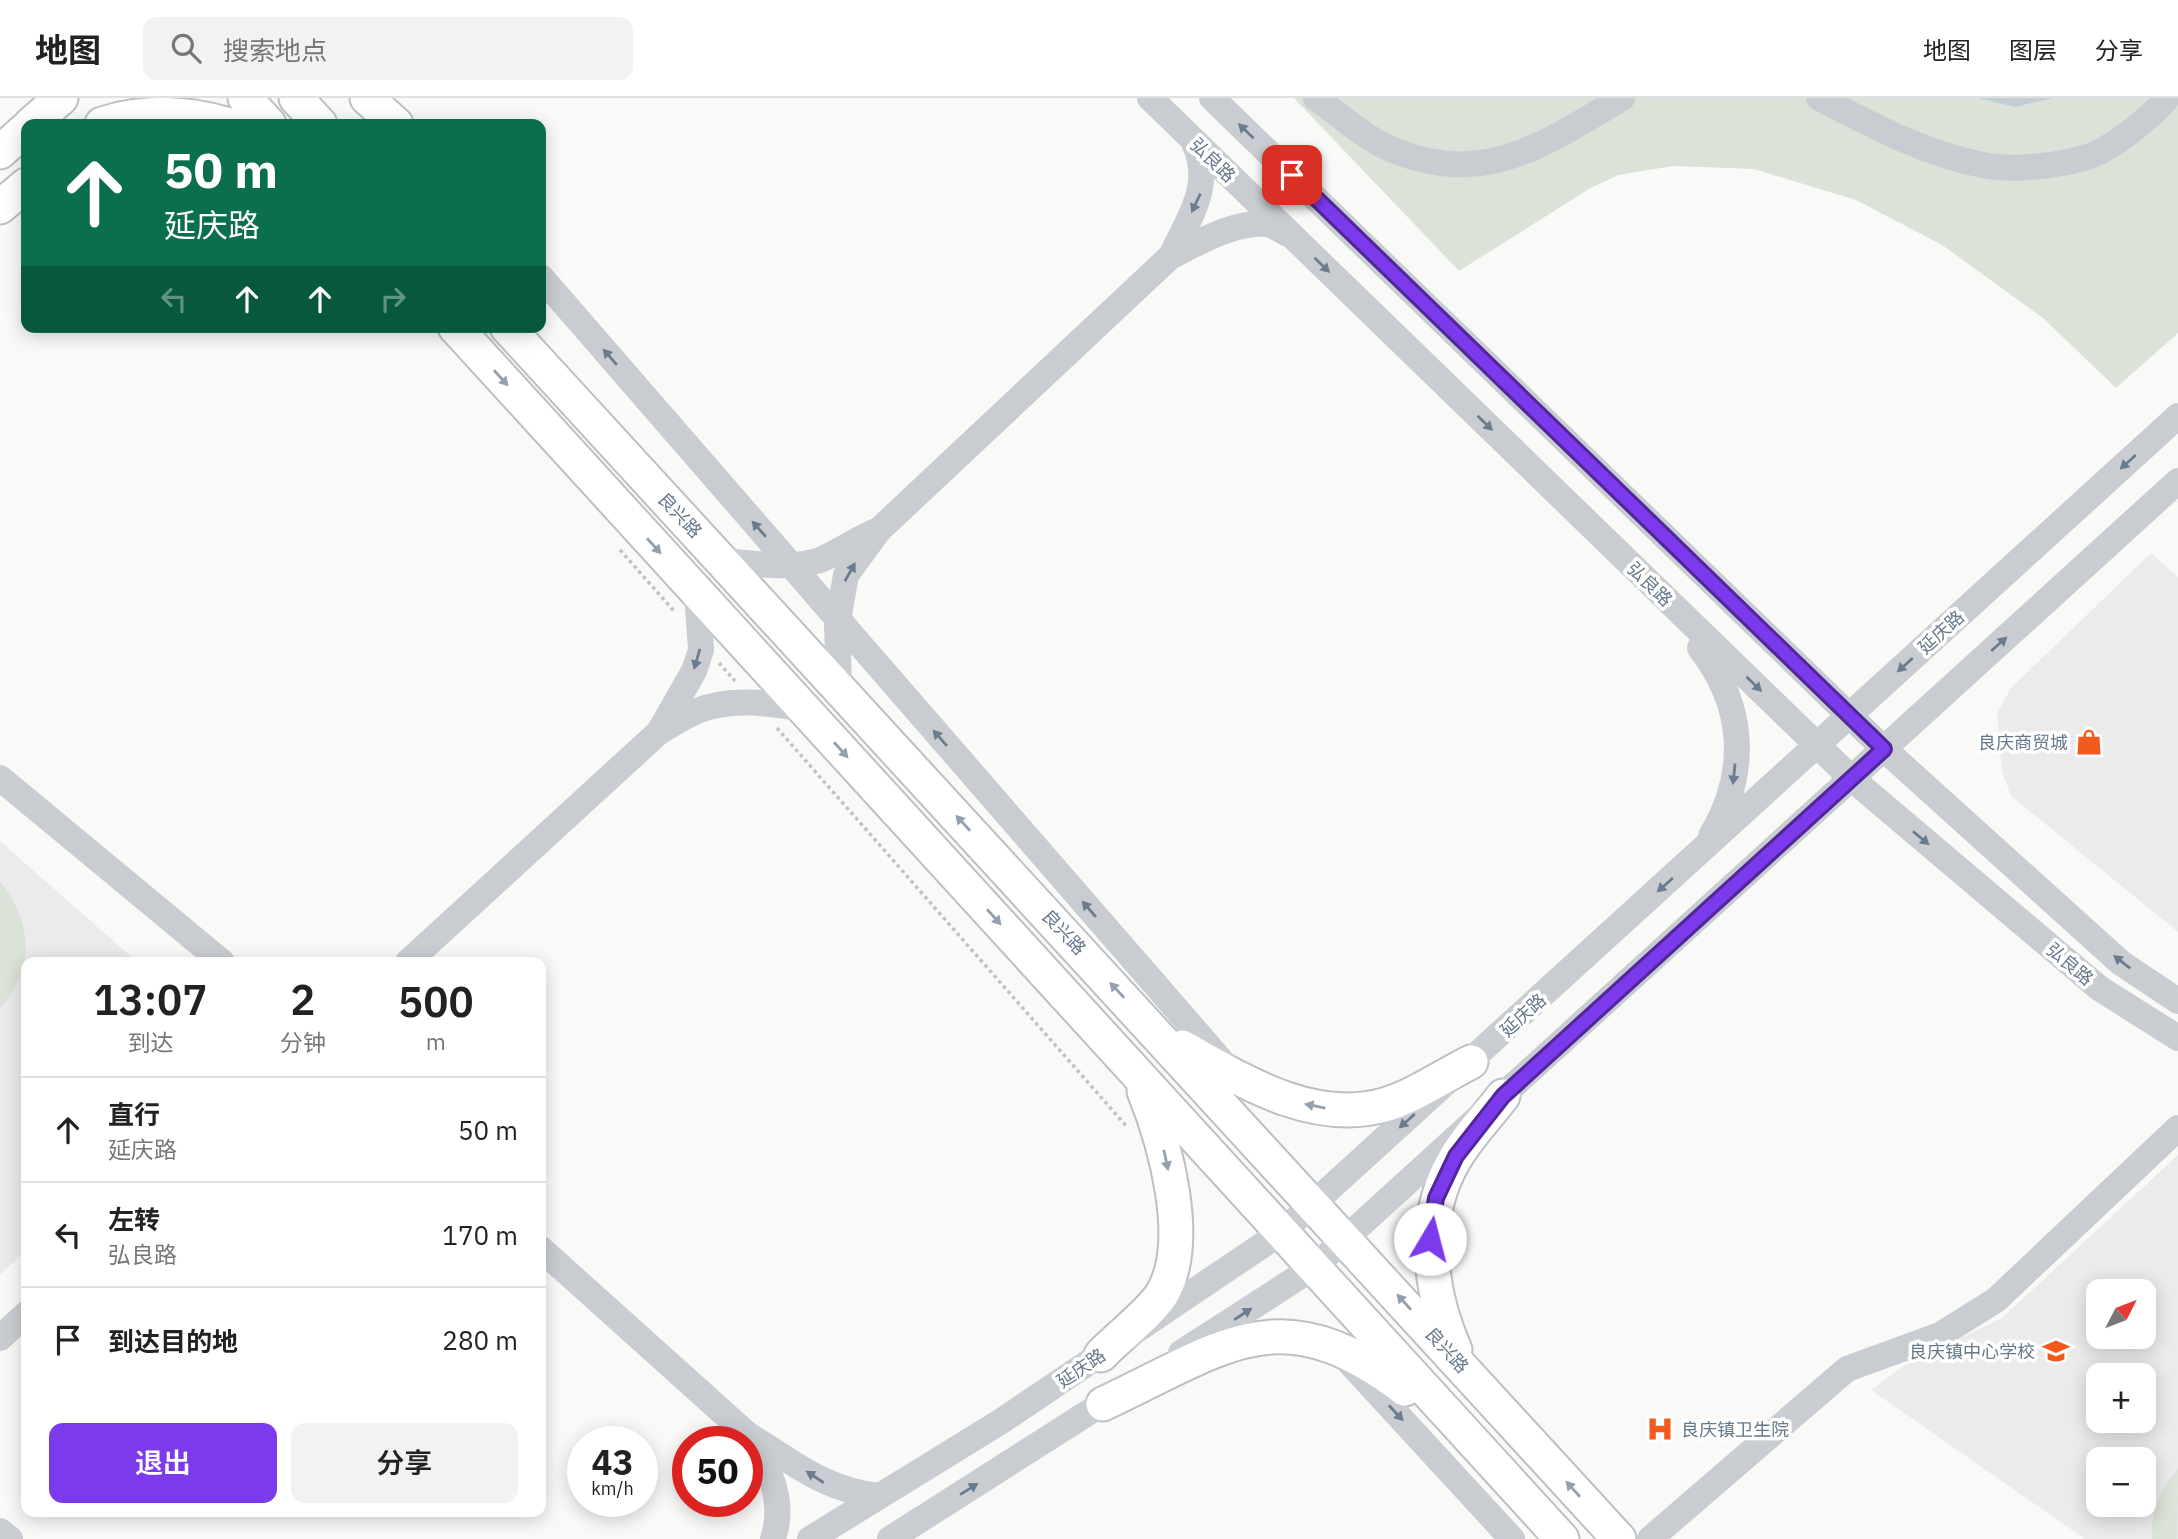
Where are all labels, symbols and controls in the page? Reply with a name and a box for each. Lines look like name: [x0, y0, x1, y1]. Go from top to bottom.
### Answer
search box: [143, 17, 633, 80]
text: 地图: [35, 28, 101, 71]
icon: search: [167, 29, 205, 67]
text: 搜索地点: [223, 33, 327, 67]
text: 地图: [1923, 34, 1971, 66]
text: 图层: [2009, 34, 2057, 66]
text: 分享: [2095, 34, 2143, 66]
one-way arrow: [1238, 124, 1255, 140]
street label: 弘良路: [1186, 133, 1240, 187]
text: 50 m: [164, 138, 278, 201]
pin: [1262, 145, 1322, 205]
icon: ahead: [49, 147, 140, 238]
icon: arrive: [1273, 156, 1311, 194]
one-way arrow: [1191, 193, 1202, 213]
text: 延庆路: [164, 204, 260, 246]
one-way arrow: [1313, 256, 1329, 273]
icon: left: [155, 280, 193, 318]
icon: ahead: [228, 280, 266, 318]
icon: ahead: [301, 280, 339, 318]
icon: right: [374, 280, 412, 318]
one-way arrow: [602, 348, 618, 366]
one-way arrow: [493, 369, 509, 387]
one-way arrow: [1476, 415, 1493, 431]
one-way arrow: [2120, 454, 2137, 470]
street label: 良兴路: [653, 487, 707, 543]
one-way arrow: [752, 520, 767, 537]
one-way arrow: [646, 537, 662, 554]
street label: 弘良路: [1623, 557, 1677, 611]
one-way arrow: [844, 563, 856, 582]
street label: 延庆路: [1913, 605, 1969, 659]
one-way arrow: [1990, 636, 2008, 652]
one-way arrow: [691, 649, 702, 671]
one-way arrow: [1897, 657, 1914, 673]
one-way arrow: [1745, 676, 1762, 692]
shop icon: 良庆商贸城: [2074, 727, 2104, 757]
one-way arrow: [933, 729, 948, 746]
place label: 良庆商贸城: [1978, 731, 2068, 754]
one-way arrow: [833, 741, 849, 759]
one-way arrow: [1729, 764, 1740, 786]
one-way arrow: [956, 815, 972, 832]
one-way arrow: [1913, 830, 1930, 845]
one-way arrow: [1656, 877, 1674, 893]
one-way arrow: [1082, 901, 1097, 918]
street label: 良兴路: [1037, 904, 1091, 960]
one-way arrow: [986, 909, 1002, 926]
street label: 弘良路: [2042, 938, 2098, 990]
one-way arrow: [2113, 955, 2131, 970]
text: 13:07: [93, 972, 208, 1027]
text: 2: [290, 972, 315, 1027]
text: 500: [398, 974, 474, 1029]
one-way arrow: [1110, 982, 1126, 999]
street label: 延庆路: [1495, 988, 1551, 1042]
text: m: [426, 1026, 446, 1056]
text: 到达: [127, 1027, 173, 1057]
text: 分钟: [280, 1027, 326, 1057]
text: 直行: [108, 1097, 160, 1131]
one-way arrow: [1304, 1101, 1326, 1112]
icon: ahead: [49, 1111, 87, 1149]
text: 50 m: [458, 1113, 518, 1147]
one-way arrow: [1398, 1113, 1416, 1129]
text: 延庆路: [108, 1134, 177, 1164]
one-way arrow: [1161, 1149, 1172, 1171]
text: 左转: [108, 1202, 160, 1236]
position arrow: [1393, 1202, 1467, 1276]
icon: left: [49, 1216, 87, 1254]
text: 170 m: [442, 1218, 518, 1252]
text: 弘良路: [108, 1239, 177, 1269]
north arrow: [2086, 1279, 2156, 1349]
map controls: [2086, 1279, 2156, 1517]
one-way arrow: [1396, 1294, 1412, 1311]
one-way arrow: [1233, 1307, 1252, 1320]
icon: arrive: [49, 1321, 87, 1359]
street label: 良兴路: [1420, 1322, 1474, 1378]
text: 280 m: [442, 1323, 518, 1357]
text: 到达目的地: [108, 1324, 238, 1358]
school or university icon: 良庆镇中心学校: [2041, 1336, 2071, 1366]
place label: 良庆镇中心学校: [1909, 1340, 2035, 1363]
street label: 延庆路: [1052, 1343, 1110, 1393]
button: +: [2086, 1363, 2156, 1433]
one-way arrow: [1388, 1404, 1404, 1422]
hospital icon: 良庆镇卫生院: [1645, 1414, 1675, 1444]
place label: 良庆镇卫生院: [1681, 1418, 1789, 1441]
button: 退出: [49, 1423, 277, 1503]
button: 分享: [291, 1423, 518, 1503]
speed limit sign: 50: [672, 1426, 763, 1517]
text: 43: [591, 1439, 634, 1485]
button: −: [2086, 1447, 2156, 1517]
one-way arrow: [806, 1470, 824, 1484]
text: km/h: [591, 1477, 634, 1500]
one-way arrow: [1566, 1481, 1582, 1498]
one-way arrow: [959, 1483, 978, 1496]

